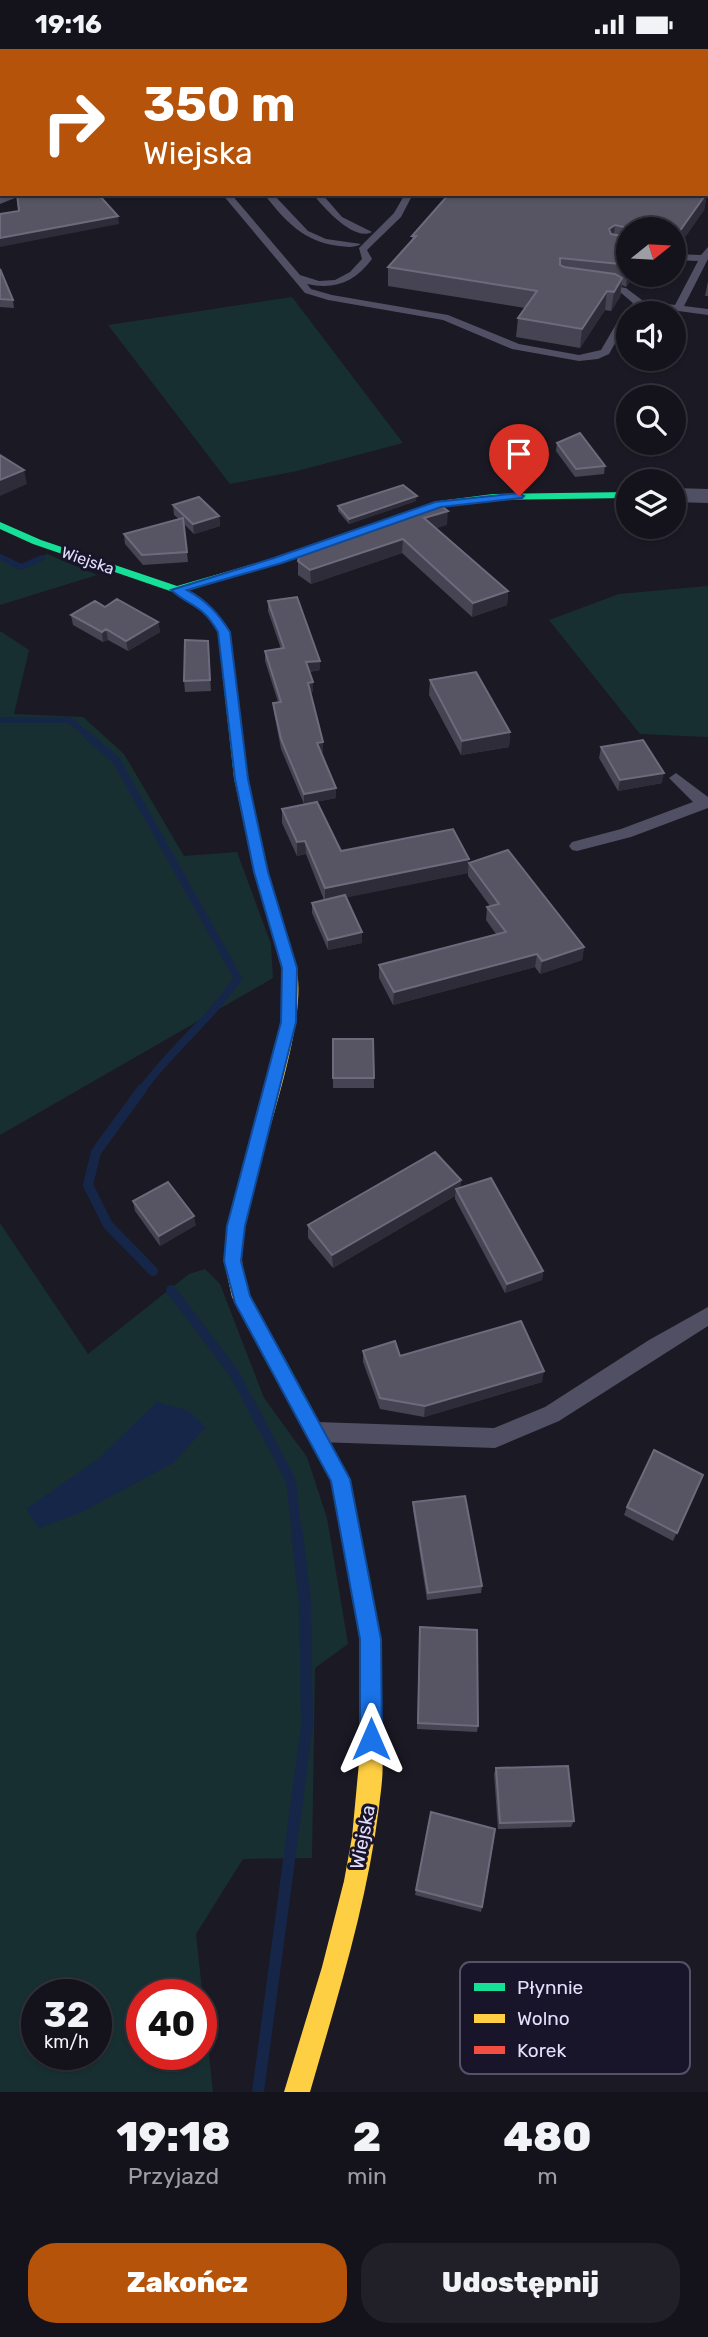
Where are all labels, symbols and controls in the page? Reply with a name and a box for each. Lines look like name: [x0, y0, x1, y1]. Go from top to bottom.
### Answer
text: 19:16: [35, 9, 102, 40]
text: 350 m: [143, 75, 296, 133]
icon: right: [28, 77, 119, 168]
text: Wiejska: [143, 134, 253, 172]
north arrow: [616, 217, 686, 287]
map controls: [616, 217, 686, 539]
button: sound: [616, 301, 686, 371]
button: search: [616, 385, 686, 455]
pin: [489, 424, 549, 496]
icon: arrive: [500, 435, 538, 473]
button: layers: [616, 469, 686, 539]
street label: Wiejska: [59, 543, 117, 578]
position arrow: [334, 1702, 408, 1776]
street label: Wiejska: [345, 1803, 380, 1871]
legend: [460, 1962, 690, 2074]
text: Płynnie: [517, 1976, 583, 1999]
speed limit sign: 40: [126, 1979, 217, 2070]
text: 32: [44, 1994, 89, 2036]
text: Wolno: [517, 2007, 570, 2030]
text: km/h: [44, 2031, 89, 2053]
text: Korek: [517, 2039, 566, 2062]
text: 19:18: [116, 2112, 231, 2162]
text: 2: [353, 2112, 381, 2162]
text: 480: [503, 2112, 592, 2162]
text: Przyjazd: [128, 2162, 219, 2190]
text: min: [347, 2162, 387, 2190]
text: m: [537, 2162, 558, 2190]
button: Zakończ: [28, 2243, 347, 2323]
button: Udostępnij: [361, 2243, 680, 2323]

